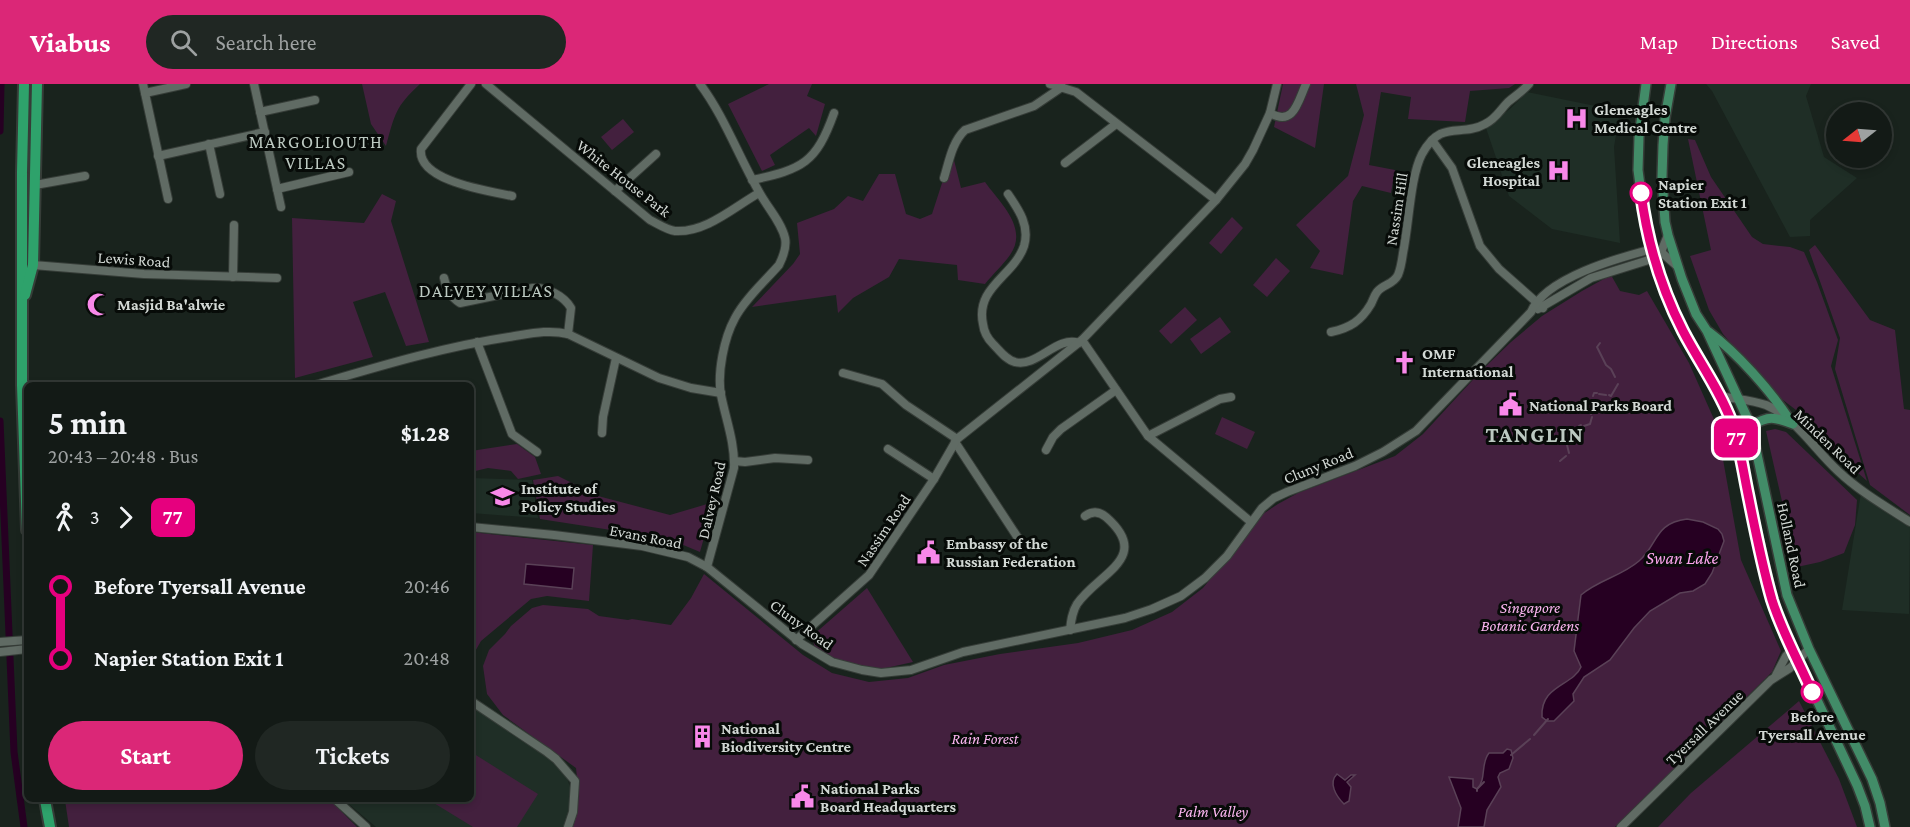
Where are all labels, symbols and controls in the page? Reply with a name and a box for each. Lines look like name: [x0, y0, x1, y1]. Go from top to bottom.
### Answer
search box: [146, 15, 566, 69]
icon: search: [167, 26, 200, 59]
text: Viabus: [30, 27, 110, 58]
text: Search here: [215, 30, 316, 55]
text: Map: [1640, 30, 1678, 54]
text: Directions: [1711, 30, 1798, 54]
text: Saved: [1831, 30, 1880, 54]
place label: Gleneagles Medical Centre: [1594, 101, 1697, 136]
north arrow: [1826, 102, 1892, 168]
map controls: [1826, 102, 1892, 168]
hospital icon: Gleneagles Medical Centre: [1563, 105, 1589, 131]
district label: MARGOLIOUTH VILLAS: [249, 132, 383, 173]
street label: White House Park: [573, 136, 674, 221]
place label: Gleneagles Hospital: [1466, 154, 1540, 189]
hospital icon: Gleneagles Hospital: [1545, 158, 1571, 184]
street label: Nassim Hill: [1382, 171, 1411, 247]
place label: Napier Station Exit 1: [1658, 176, 1747, 211]
marker: Napier Station Exit 1: [1630, 182, 1652, 204]
street label: Lewis Road: [97, 248, 171, 271]
district label: DALVEY VILLAS: [419, 281, 553, 301]
mosque icon: Masjid Ba'alwie: [86, 291, 112, 317]
place label: Masjid Ba'alwie: [117, 296, 226, 314]
place label: OMF International: [1422, 345, 1514, 380]
church icon: OMF International: [1391, 349, 1417, 375]
public building icon: National Parks Board: [1498, 392, 1524, 418]
place label: National Parks Board: [1529, 397, 1672, 414]
text: 5 min: [48, 404, 127, 441]
street label: Minden Road: [1791, 406, 1865, 478]
line badge: 77: [1709, 418, 1763, 458]
text: $1.28: [401, 421, 450, 446]
district label: TANGLIN: [1485, 422, 1585, 447]
text: 77: [1726, 426, 1746, 450]
street label: Cluny Road: [1281, 444, 1356, 488]
text: 20:43 – 20:48 · Bus: [48, 445, 198, 467]
street label: Dalvey Road: [694, 459, 730, 541]
place label: Institute of Policy Studies: [521, 480, 616, 515]
school or university icon: Institute of Policy Studies: [490, 484, 516, 510]
street label: Nassim Road: [853, 491, 914, 569]
icon: walk: [48, 501, 81, 534]
icon: forward: [109, 501, 142, 534]
street label: Holland Road: [1774, 501, 1809, 590]
text: 77: [163, 505, 183, 529]
text: 3: [90, 506, 100, 528]
street label: Evans Road: [608, 521, 684, 552]
place label: Embassy of the Russian Federation: [946, 535, 1076, 570]
public building icon: Embassy of the Russian Federation: [915, 539, 941, 565]
water label: Swan Lake: [1646, 548, 1719, 568]
text: Before Tyersall Avenue: [94, 574, 306, 599]
text: 20:46: [404, 575, 450, 597]
street label: Cluny Road: [766, 596, 837, 654]
park label: Singapore Botanic Gardens: [1481, 599, 1579, 634]
text: Napier Station Exit 1: [94, 646, 283, 671]
text: 20:48: [404, 647, 450, 669]
marker: Before Tyersall Avenue: [1801, 681, 1823, 703]
street label: Tyersall Avenue: [1662, 686, 1747, 769]
place label: Before Tyersall Avenue: [1758, 708, 1866, 743]
place label: National Biodiversity Centre: [721, 720, 852, 755]
button: Start: [48, 721, 243, 790]
button: Tickets: [255, 721, 450, 790]
building icon: National Biodiversity Centre: [690, 724, 716, 750]
park label: Rain Forest: [951, 730, 1019, 747]
place label: National Parks Board Headquarters: [820, 780, 956, 815]
public building icon: National Parks Board Headquarters: [789, 784, 815, 810]
park label: Palm Valley: [1178, 803, 1248, 821]

